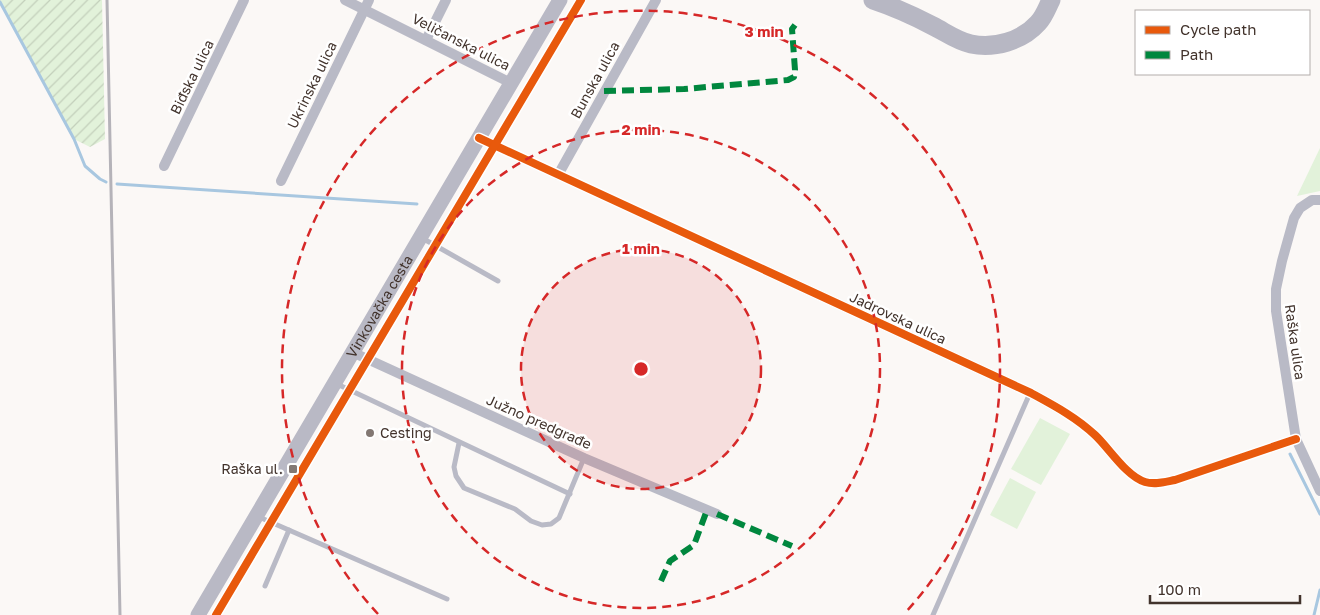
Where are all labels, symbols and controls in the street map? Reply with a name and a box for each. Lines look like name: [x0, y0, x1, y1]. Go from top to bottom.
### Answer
street label: Veličanska ulica: [409, 9, 513, 74]
legend: [1135, 10, 1310, 75]
text: Cycle path: [1180, 20, 1256, 38]
text: 3 min: [744, 22, 784, 40]
street label: Biđska ulica: [166, 37, 217, 117]
street label: Ukrinska ulica: [283, 38, 340, 131]
street label: Bunska ulica: [566, 38, 623, 121]
text: Path: [1180, 45, 1213, 63]
text: 2 min: [621, 120, 661, 138]
text: 1 min: [622, 239, 660, 257]
street label: Vinkovačka cesta: [342, 252, 416, 361]
street label: Jadrovska ulica: [847, 288, 949, 347]
street label: Raška ulica: [1282, 303, 1309, 381]
centre of rings: [632, 360, 650, 378]
street label: Južno predgrađe: [484, 391, 594, 452]
place label: Cesting: [380, 424, 432, 441]
marker: Cesting: [364, 427, 376, 439]
place label: Raška ul.: [221, 460, 283, 477]
marker: Raška ul.: [287, 463, 299, 475]
scale bar: [1150, 572, 1300, 604]
text: 100 m: [1158, 580, 1201, 598]

